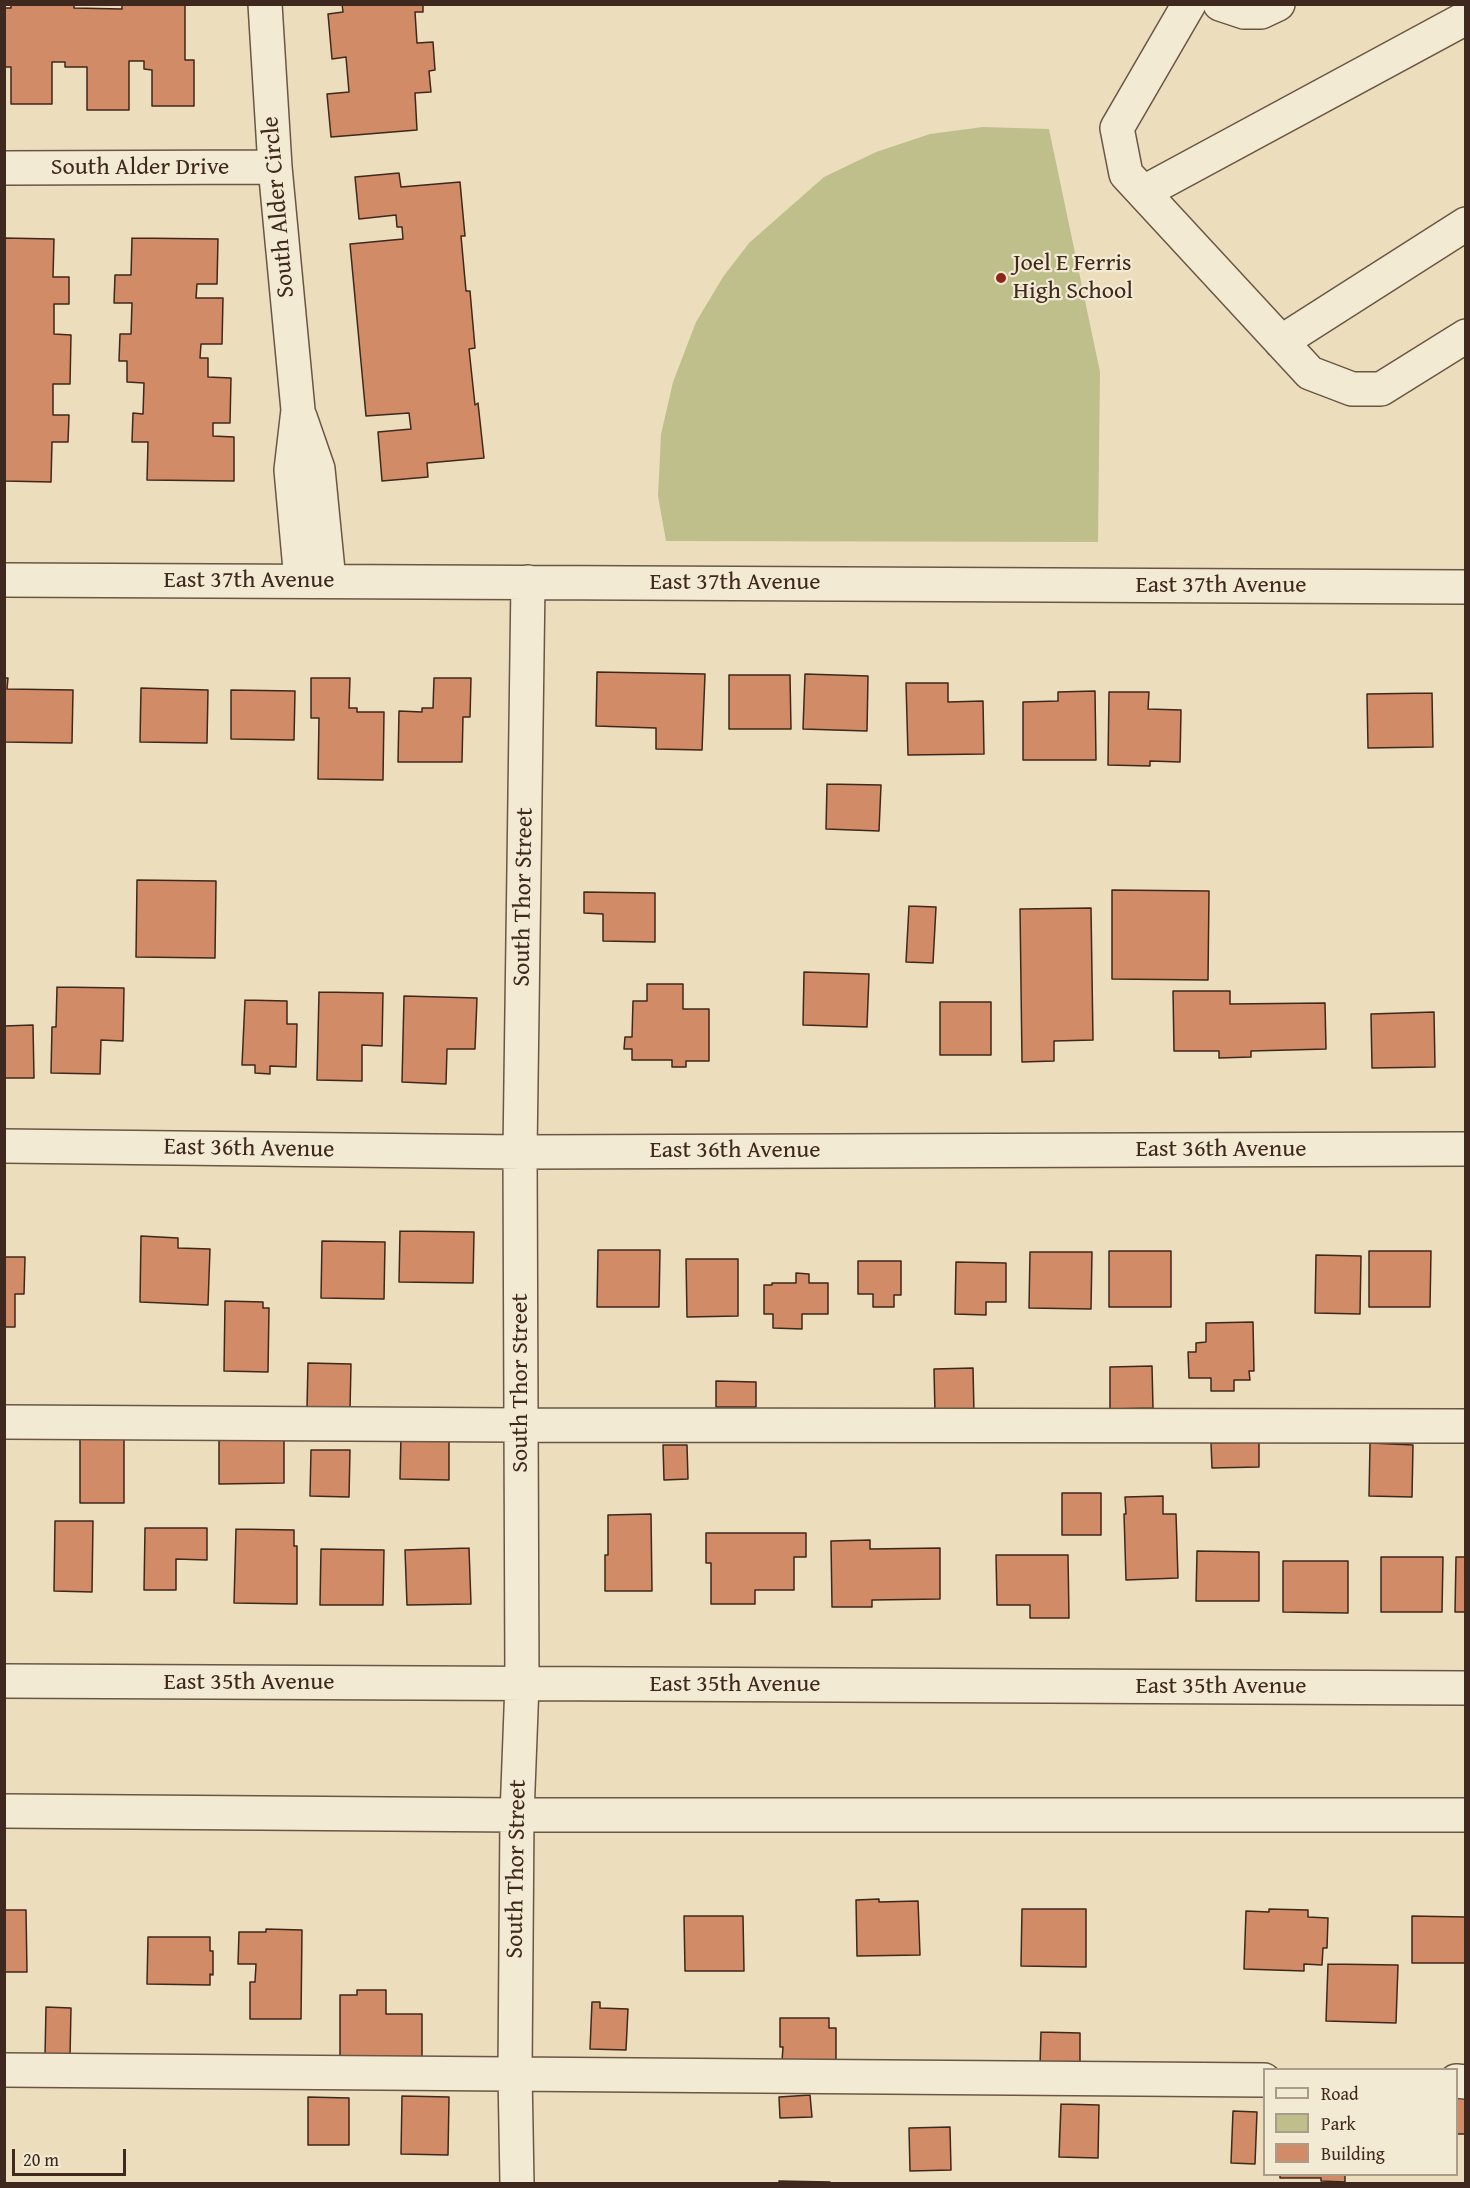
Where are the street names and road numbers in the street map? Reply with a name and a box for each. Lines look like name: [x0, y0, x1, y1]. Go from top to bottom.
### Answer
street label: South Alder Circle: [257, 115, 301, 299]
street label: South Alder Drive: [51, 154, 229, 182]
street label: East 37th Avenue: [164, 567, 334, 595]
street label: East 37th Avenue: [650, 569, 820, 597]
street label: East 37th Avenue: [1136, 572, 1306, 600]
street label: South Thor Street: [508, 807, 540, 987]
street label: East 36th Avenue: [163, 1133, 335, 1165]
street label: East 36th Avenue: [1136, 1136, 1306, 1164]
street label: East 36th Avenue: [650, 1137, 820, 1165]
street label: South Thor Street: [507, 1293, 535, 1473]
street label: East 35th Avenue: [164, 1669, 334, 1697]
street label: East 35th Avenue: [650, 1671, 820, 1699]
street label: East 35th Avenue: [1136, 1673, 1306, 1701]
street label: South Thor Street: [501, 1779, 533, 1959]

